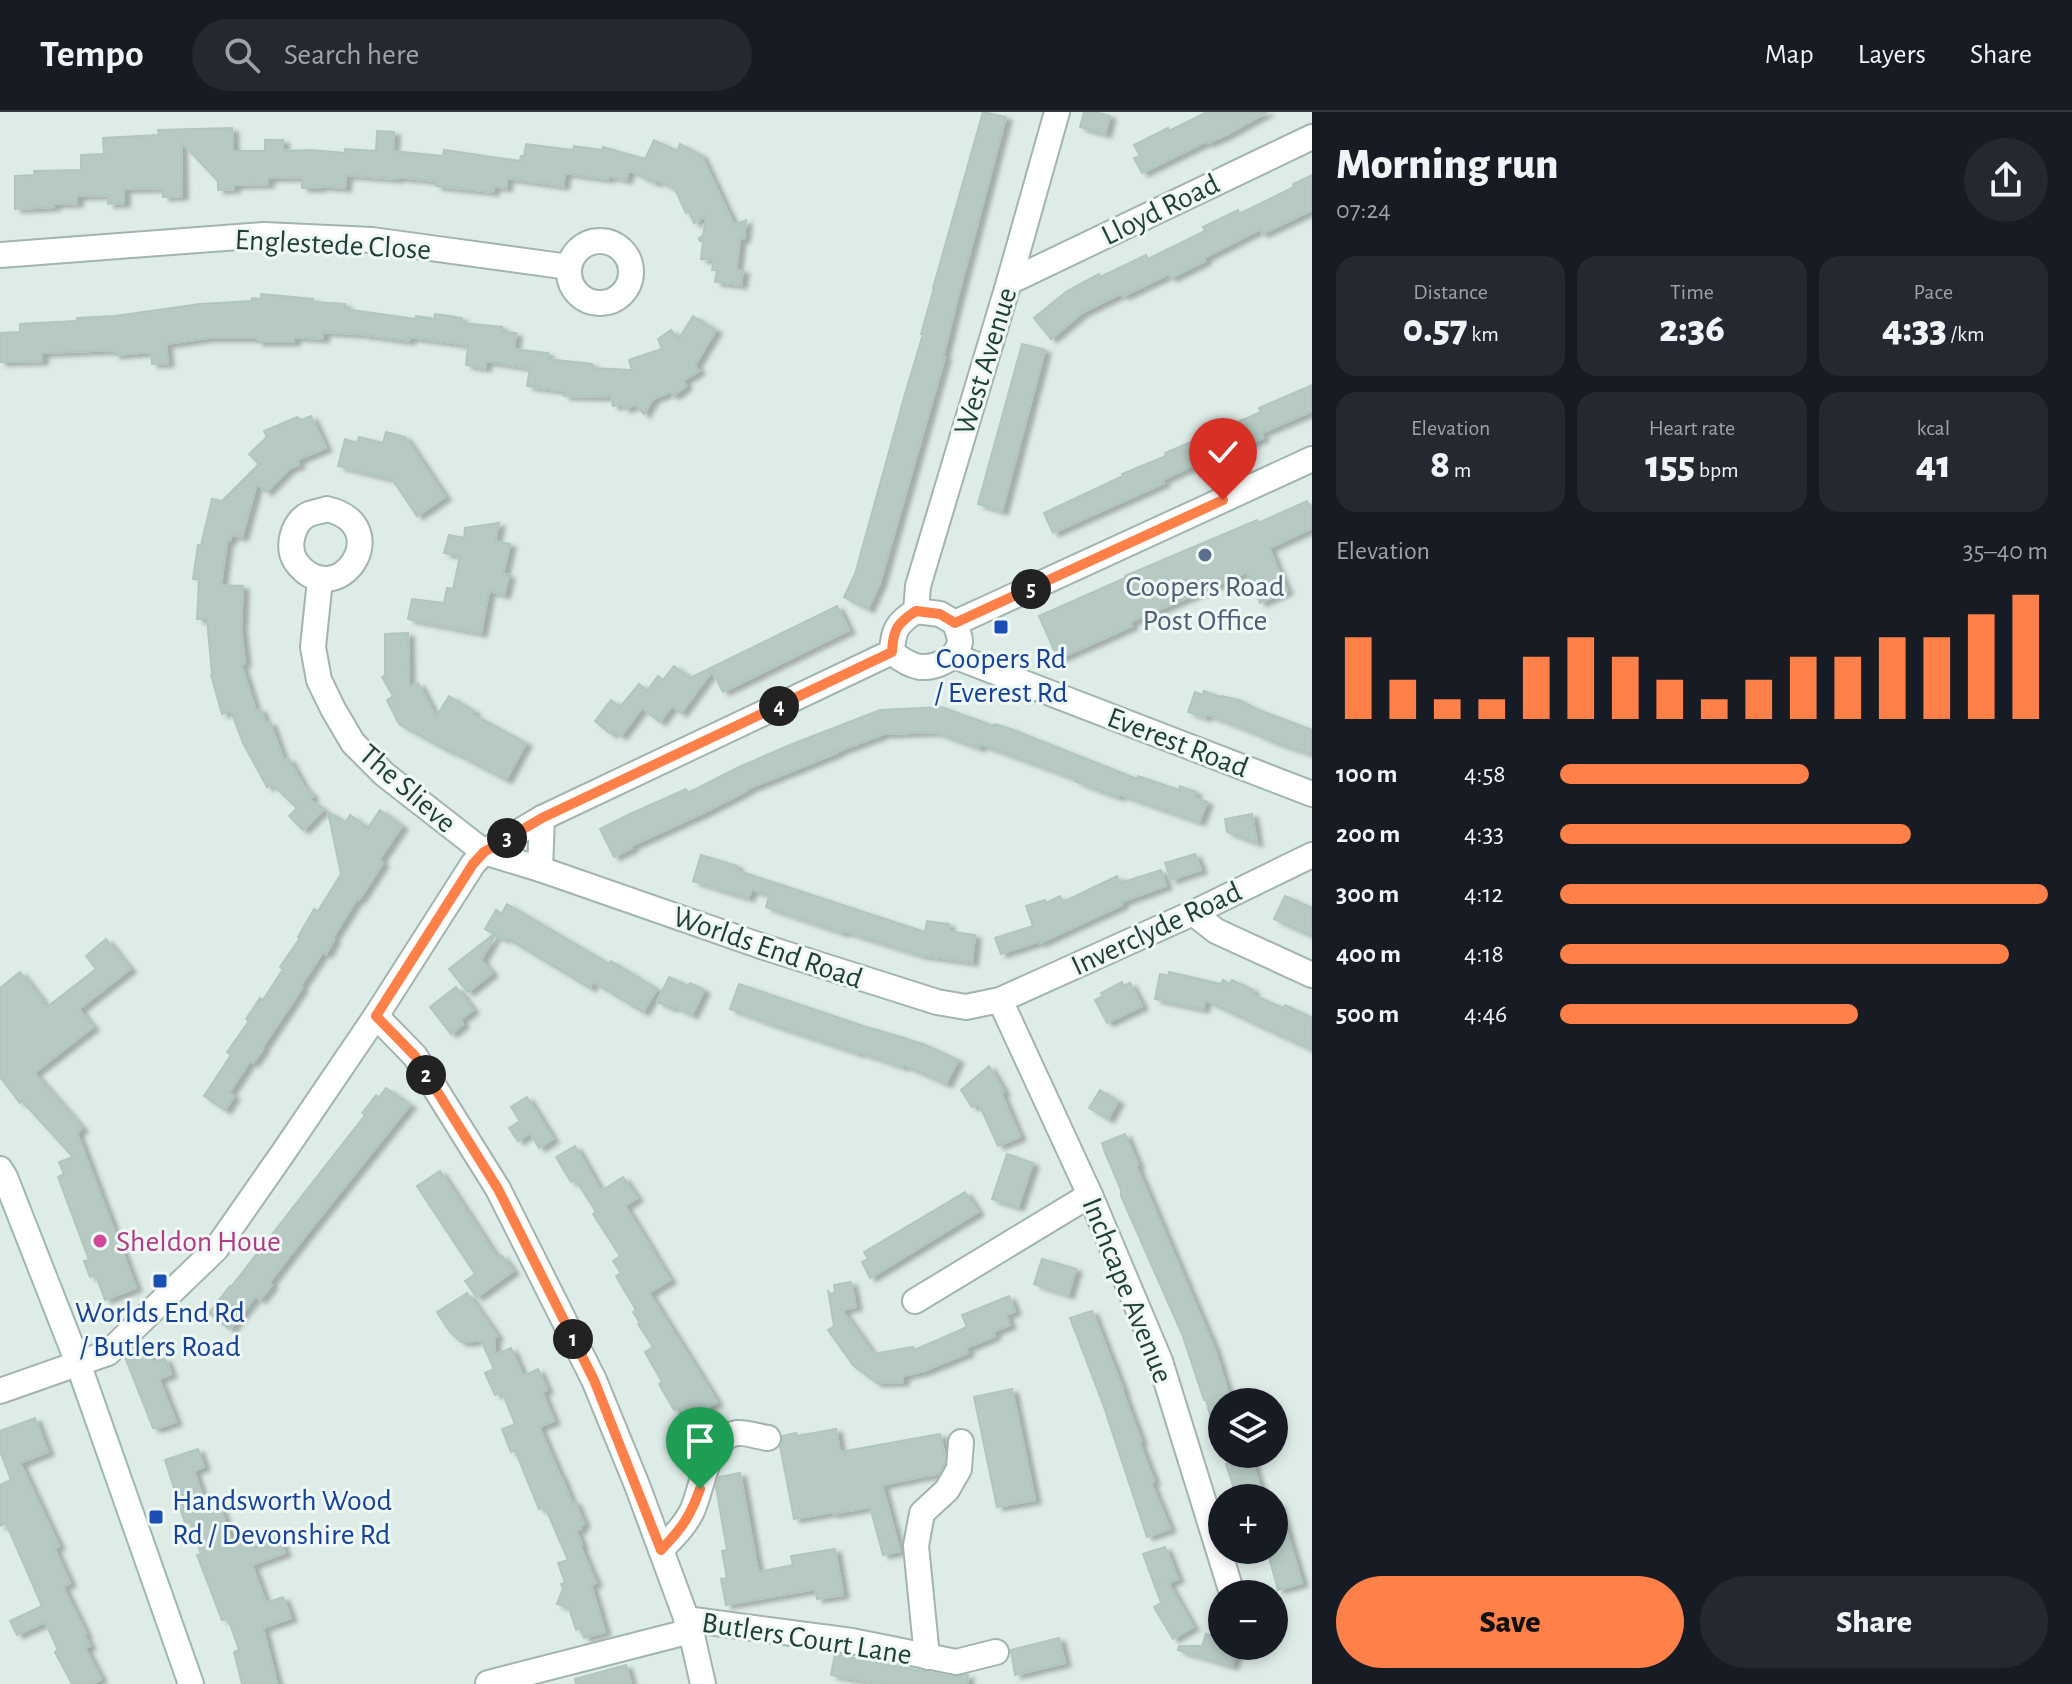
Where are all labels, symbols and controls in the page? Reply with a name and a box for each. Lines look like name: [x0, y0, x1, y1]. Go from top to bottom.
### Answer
search box: [192, 19, 752, 91]
icon: search: [220, 33, 264, 77]
text: Tempo: [40, 36, 144, 74]
text: Search here: [284, 40, 419, 70]
text: Map: [1765, 41, 1814, 69]
text: Layers: [1858, 41, 1926, 69]
text: Share: [1970, 41, 2032, 69]
button: share: [1964, 138, 2048, 222]
text: Morning run: [1336, 143, 1559, 187]
street label: Lloyd Road: [1097, 169, 1224, 251]
text: 07:24: [1336, 197, 1391, 223]
street label: Englestede Close: [234, 225, 432, 265]
text: Distance: [1413, 281, 1488, 303]
text: Time: [1670, 281, 1714, 303]
text: Pace: [1914, 281, 1953, 303]
street label: West Avenue: [949, 284, 1023, 439]
text: 0.57: [1403, 309, 1468, 349]
text: 2:36: [1659, 309, 1725, 349]
text: 4:33: [1882, 309, 1947, 349]
text: km: [1468, 323, 1499, 345]
text: /km: [1947, 323, 1985, 345]
text: Elevation: [1411, 417, 1490, 439]
text: Heart rate: [1649, 417, 1735, 439]
text: kcal: [1917, 417, 1950, 439]
pin: [1189, 418, 1257, 500]
icon: check: [1201, 430, 1245, 474]
text: 8: [1430, 445, 1450, 485]
text: 155: [1645, 445, 1695, 485]
text: 41: [1916, 445, 1951, 485]
text: m: [1450, 459, 1471, 481]
text: bpm: [1695, 459, 1739, 481]
text: Elevation: [1336, 538, 1430, 564]
text: 35–40 m: [1963, 538, 2048, 564]
marker: Coopers Road Post Office: [1196, 546, 1214, 564]
pin: 5: [1011, 569, 1051, 609]
place label: Coopers Road Post Office: [1126, 572, 1284, 636]
text: 5: [1026, 578, 1036, 600]
marker: Coopers Rd / Everest Rd: [992, 618, 1010, 636]
place label: Coopers Rd / Everest Rd: [934, 644, 1068, 708]
pin: 4: [759, 686, 799, 726]
text: 4: [773, 695, 785, 717]
street label: Everest Road: [1103, 702, 1252, 784]
street label: The Slieve: [353, 739, 461, 839]
text: 100 m: [1336, 761, 1397, 787]
text: 4:58: [1464, 761, 1506, 787]
pin: 3: [487, 818, 527, 858]
text: 200 m: [1336, 821, 1400, 847]
text: 4:33: [1464, 821, 1504, 847]
text: 3: [502, 827, 512, 849]
street label: Inverclyde Road: [1067, 876, 1246, 981]
text: 300 m: [1336, 881, 1399, 907]
text: 4:12: [1464, 881, 1503, 907]
street label: Worlds End Road: [669, 901, 866, 994]
text: 400 m: [1336, 941, 1401, 967]
text: 4:18: [1464, 941, 1504, 967]
text: 500 m: [1336, 1001, 1399, 1027]
text: 4:46: [1464, 1001, 1507, 1027]
pin: 2: [406, 1055, 446, 1095]
text: 2: [421, 1064, 431, 1086]
street label: Inchcape Avenue: [1076, 1193, 1178, 1387]
place label: Sheldon Houe: [116, 1227, 281, 1257]
marker: Sheldon Houe: [91, 1232, 109, 1250]
marker: Worlds End Rd / Butlers Road: [151, 1272, 169, 1290]
place label: Worlds End Rd / Butlers Road: [75, 1298, 245, 1362]
pin: 1: [553, 1319, 593, 1359]
text: 1: [569, 1328, 577, 1350]
map controls: [1208, 1388, 1288, 1660]
button: layers: [1208, 1388, 1288, 1468]
pin: [666, 1407, 734, 1489]
icon: arrive: [678, 1419, 722, 1463]
button: +: [1208, 1484, 1288, 1564]
place label: Handsworth Wood Rd / Devonshire Rd: [172, 1486, 392, 1550]
marker: Handsworth Wood Rd / Devonshire Rd: [147, 1508, 165, 1526]
button: Save: [1336, 1576, 1684, 1668]
button: Share: [1700, 1576, 2048, 1668]
button: −: [1208, 1580, 1288, 1660]
street label: Butlers Court Lane: [700, 1608, 914, 1670]

